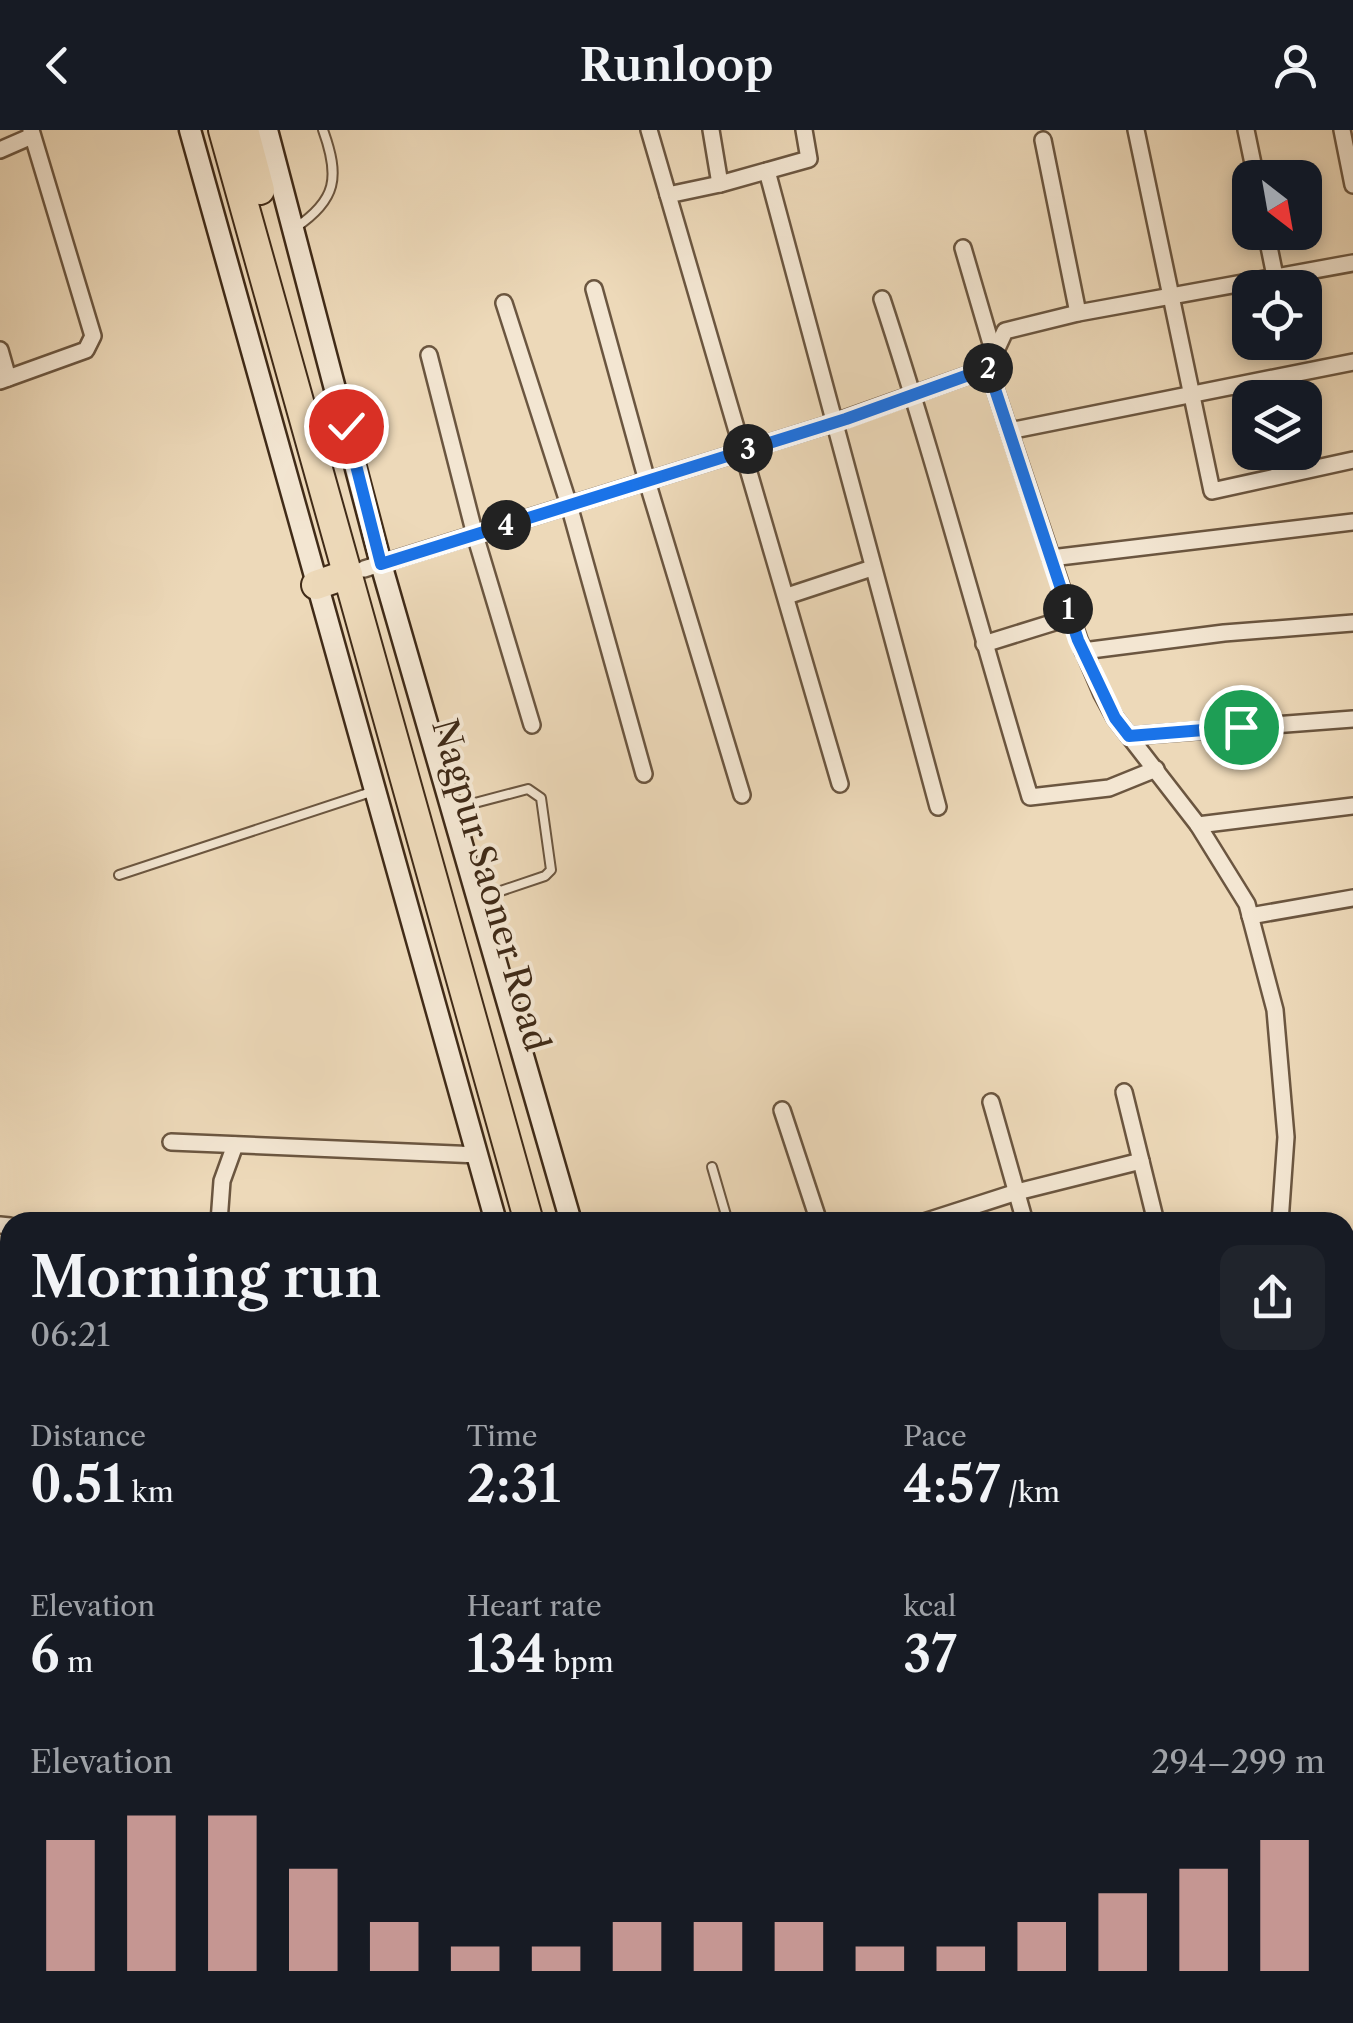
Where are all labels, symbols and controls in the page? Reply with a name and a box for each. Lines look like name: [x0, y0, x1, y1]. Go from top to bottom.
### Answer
text: Runloop: [579, 37, 774, 93]
icon: back: [30, 38, 85, 93]
icon: person: [1268, 38, 1323, 93]
north arrow: [1232, 160, 1322, 250]
map controls: [1232, 160, 1322, 470]
button: locate: [1232, 270, 1322, 360]
pin: 2: [963, 343, 1013, 393]
text: 2: [980, 351, 996, 385]
button: layers: [1232, 380, 1322, 470]
pin: [304, 384, 389, 469]
icon: check: [319, 399, 374, 454]
pin: 3: [723, 424, 773, 474]
text: 3: [740, 432, 756, 466]
pin: 4: [481, 500, 531, 550]
text: 4: [498, 508, 514, 542]
pin: 1: [1043, 584, 1093, 634]
text: 1: [1062, 592, 1074, 626]
pin: [1199, 685, 1284, 770]
icon: arrive: [1214, 700, 1269, 755]
street label: Nagpur Saoner Road: [423, 714, 559, 1056]
text: Morning run: [30, 1244, 381, 1311]
button: share: [1220, 1245, 1325, 1350]
text: 06:21: [30, 1315, 110, 1354]
text: Distance: [30, 1419, 146, 1453]
text: Time: [467, 1419, 537, 1453]
text: Pace: [903, 1419, 967, 1453]
text: 0.51: [30, 1453, 124, 1515]
text: 2:31: [467, 1453, 561, 1515]
text: 4:57: [903, 1453, 1000, 1515]
text: km: [124, 1475, 174, 1509]
text: /km: [1000, 1475, 1060, 1509]
text: Elevation: [30, 1589, 155, 1623]
text: Heart rate: [467, 1589, 602, 1623]
text: kcal: [903, 1589, 956, 1623]
text: 6: [30, 1623, 60, 1685]
text: 134: [467, 1623, 546, 1685]
text: 37: [903, 1623, 957, 1685]
text: m: [60, 1645, 93, 1679]
text: bpm: [546, 1645, 614, 1679]
text: Elevation: [30, 1742, 173, 1781]
text: 294–299 m: [1151, 1742, 1325, 1781]

